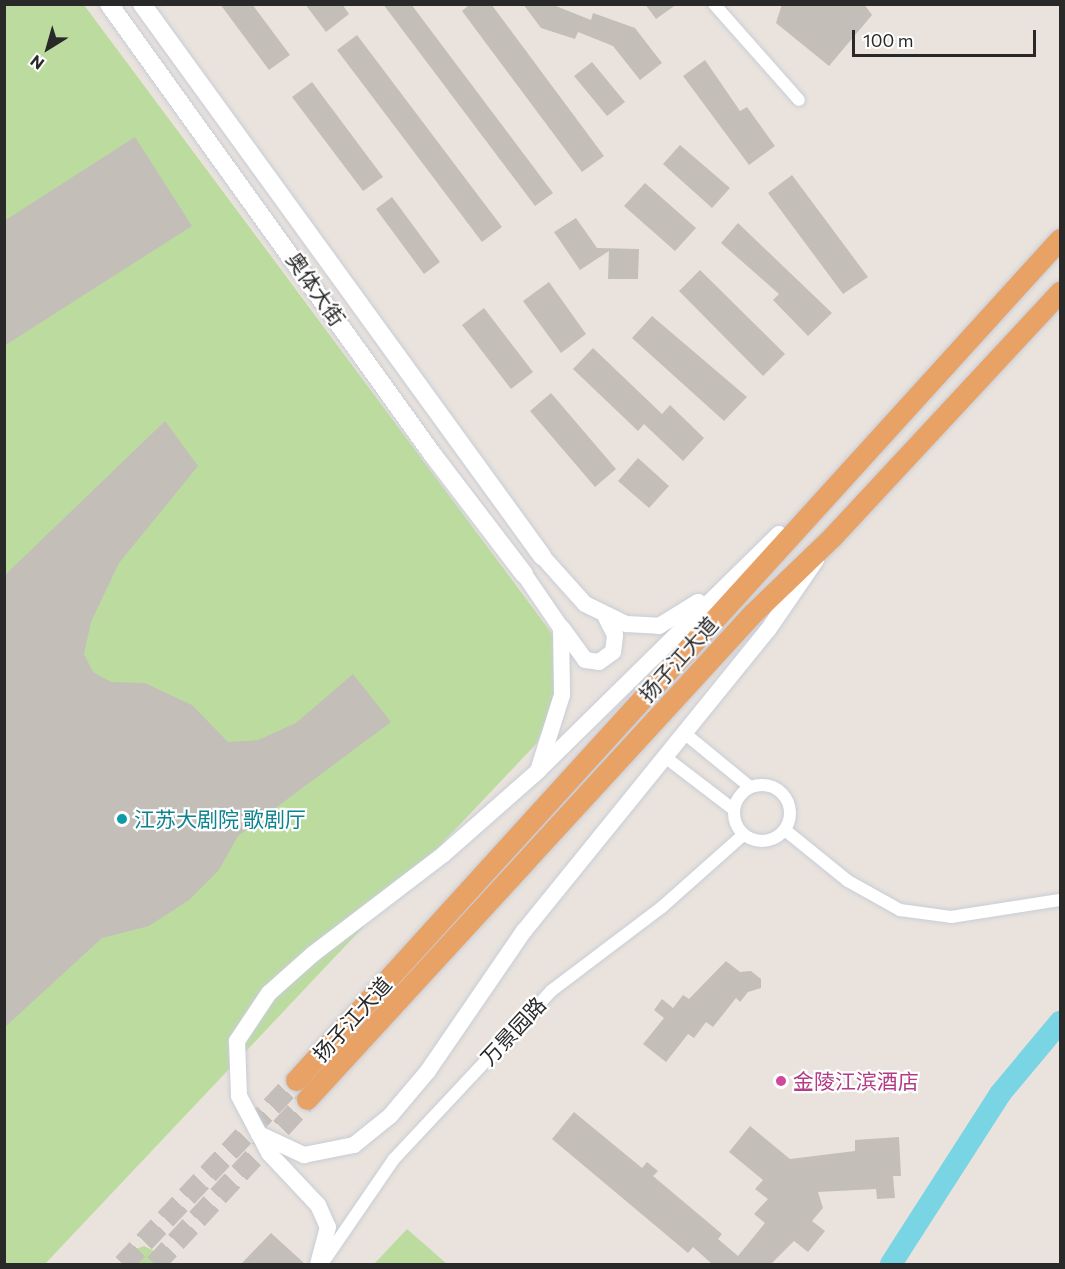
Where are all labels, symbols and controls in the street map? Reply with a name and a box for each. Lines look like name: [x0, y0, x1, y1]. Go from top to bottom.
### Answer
north arrow: [18, 18, 78, 78]
scale bar: [855, 18, 1040, 56]
text: 100 m: [863, 29, 913, 51]
text: N: [26, 52, 47, 74]
street label: 奥体大街: [282, 247, 350, 331]
street label: 扬子江大道: [634, 612, 722, 706]
place label: 江苏大剧院 歌剧厅: [134, 806, 306, 832]
marker: 江苏大剧院 歌剧厅: [115, 812, 129, 826]
street label: 扬子江大道: [308, 972, 396, 1066]
street label: 万景园路: [475, 992, 551, 1070]
place label: 金陵江滨酒店: [793, 1068, 919, 1094]
marker: 金陵江滨酒店: [774, 1074, 788, 1088]

